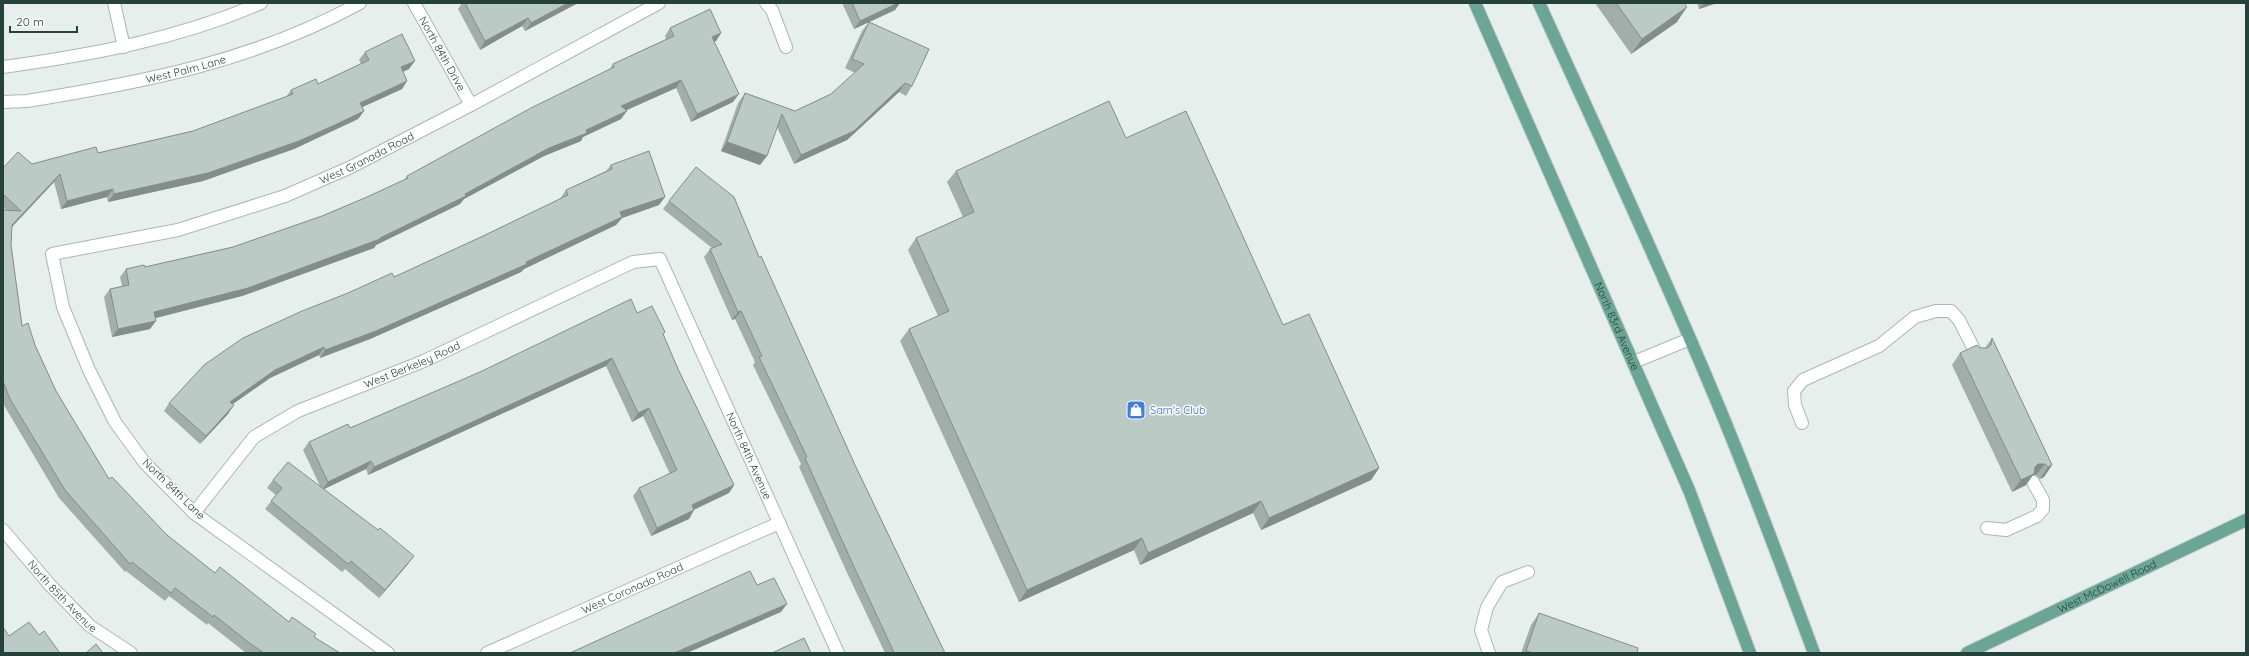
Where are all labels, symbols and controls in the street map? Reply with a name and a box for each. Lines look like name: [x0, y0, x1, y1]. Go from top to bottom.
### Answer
scale bar: [10, 8, 77, 34]
text: 20 m: [16, 14, 44, 29]
street label: North 84th Drive: [416, 14, 469, 93]
street label: West Palm Lane: [144, 52, 228, 86]
street label: West Granada Road: [317, 129, 416, 187]
street label: North 83rd Avenue: [1591, 280, 1643, 372]
street label: West Berkeley Road: [362, 338, 462, 391]
shop icon: Sam's Club: [1125, 399, 1147, 421]
place label: Sam's Club: [1150, 403, 1206, 417]
street label: North 84th Avenue: [723, 410, 775, 502]
street label: North 84th Lane: [140, 456, 208, 522]
street label: North 85th Avenue: [25, 557, 99, 635]
street label: West McDowell Road: [2055, 557, 2159, 616]
street label: West Coronado Road: [579, 560, 685, 617]

